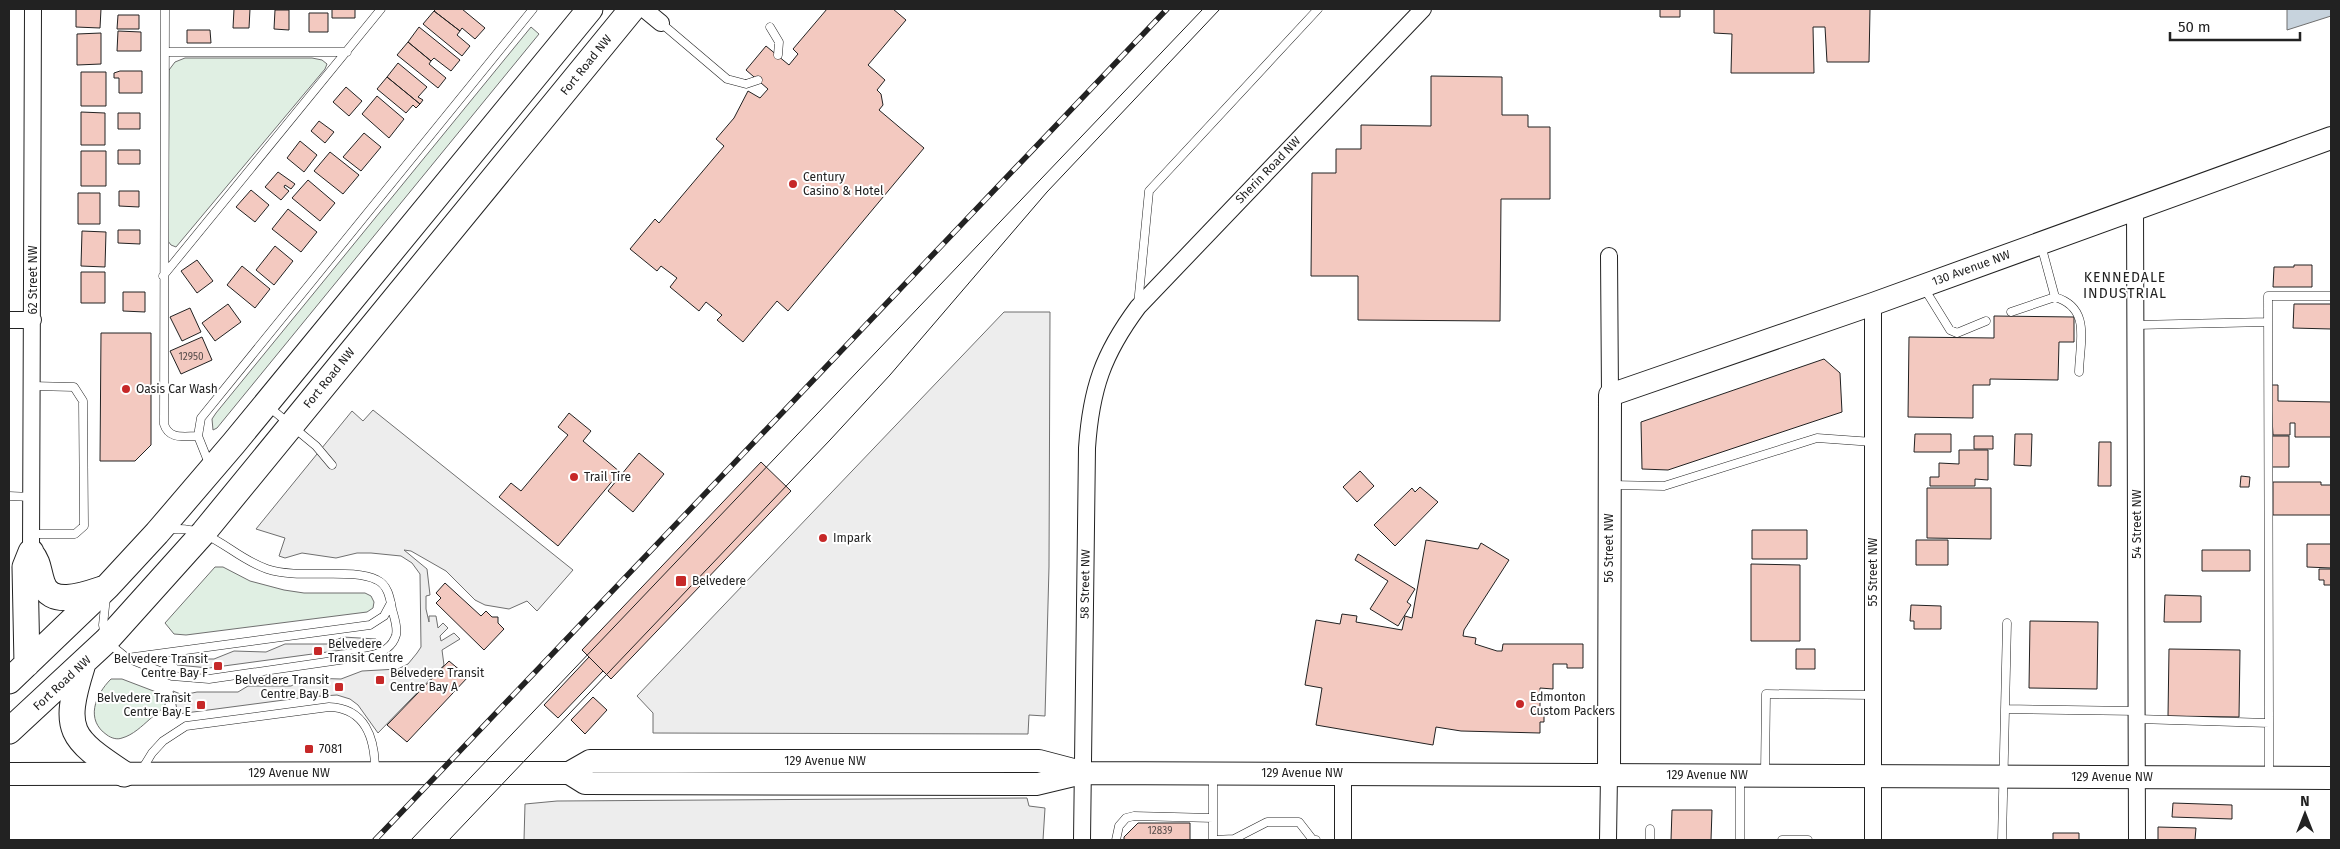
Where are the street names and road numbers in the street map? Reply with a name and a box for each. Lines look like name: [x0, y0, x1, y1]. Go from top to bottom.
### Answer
street label: Fort Road NW: [557, 32, 615, 98]
street label: Sherin Road NW: [1233, 134, 1303, 206]
street label: 62 Street NW: [26, 245, 40, 315]
street label: 130 Avenue NW: [1930, 247, 2012, 289]
street label: Fort Road NW: [300, 345, 358, 411]
street label: 54 Street NW: [2130, 489, 2144, 559]
street label: 56 Street NW: [1602, 513, 1616, 583]
street label: 55 Street NW: [1866, 537, 1880, 607]
street label: 58 Street NW: [1077, 549, 1093, 619]
street label: Fort Road NW: [30, 653, 94, 713]
street label: 129 Avenue NW: [784, 754, 866, 768]
street label: 129 Avenue NW: [248, 766, 330, 780]
street label: 129 Avenue NW: [1261, 766, 1343, 780]
street label: 129 Avenue NW: [1666, 768, 1748, 782]
street label: 129 Avenue NW: [2071, 770, 2153, 784]

